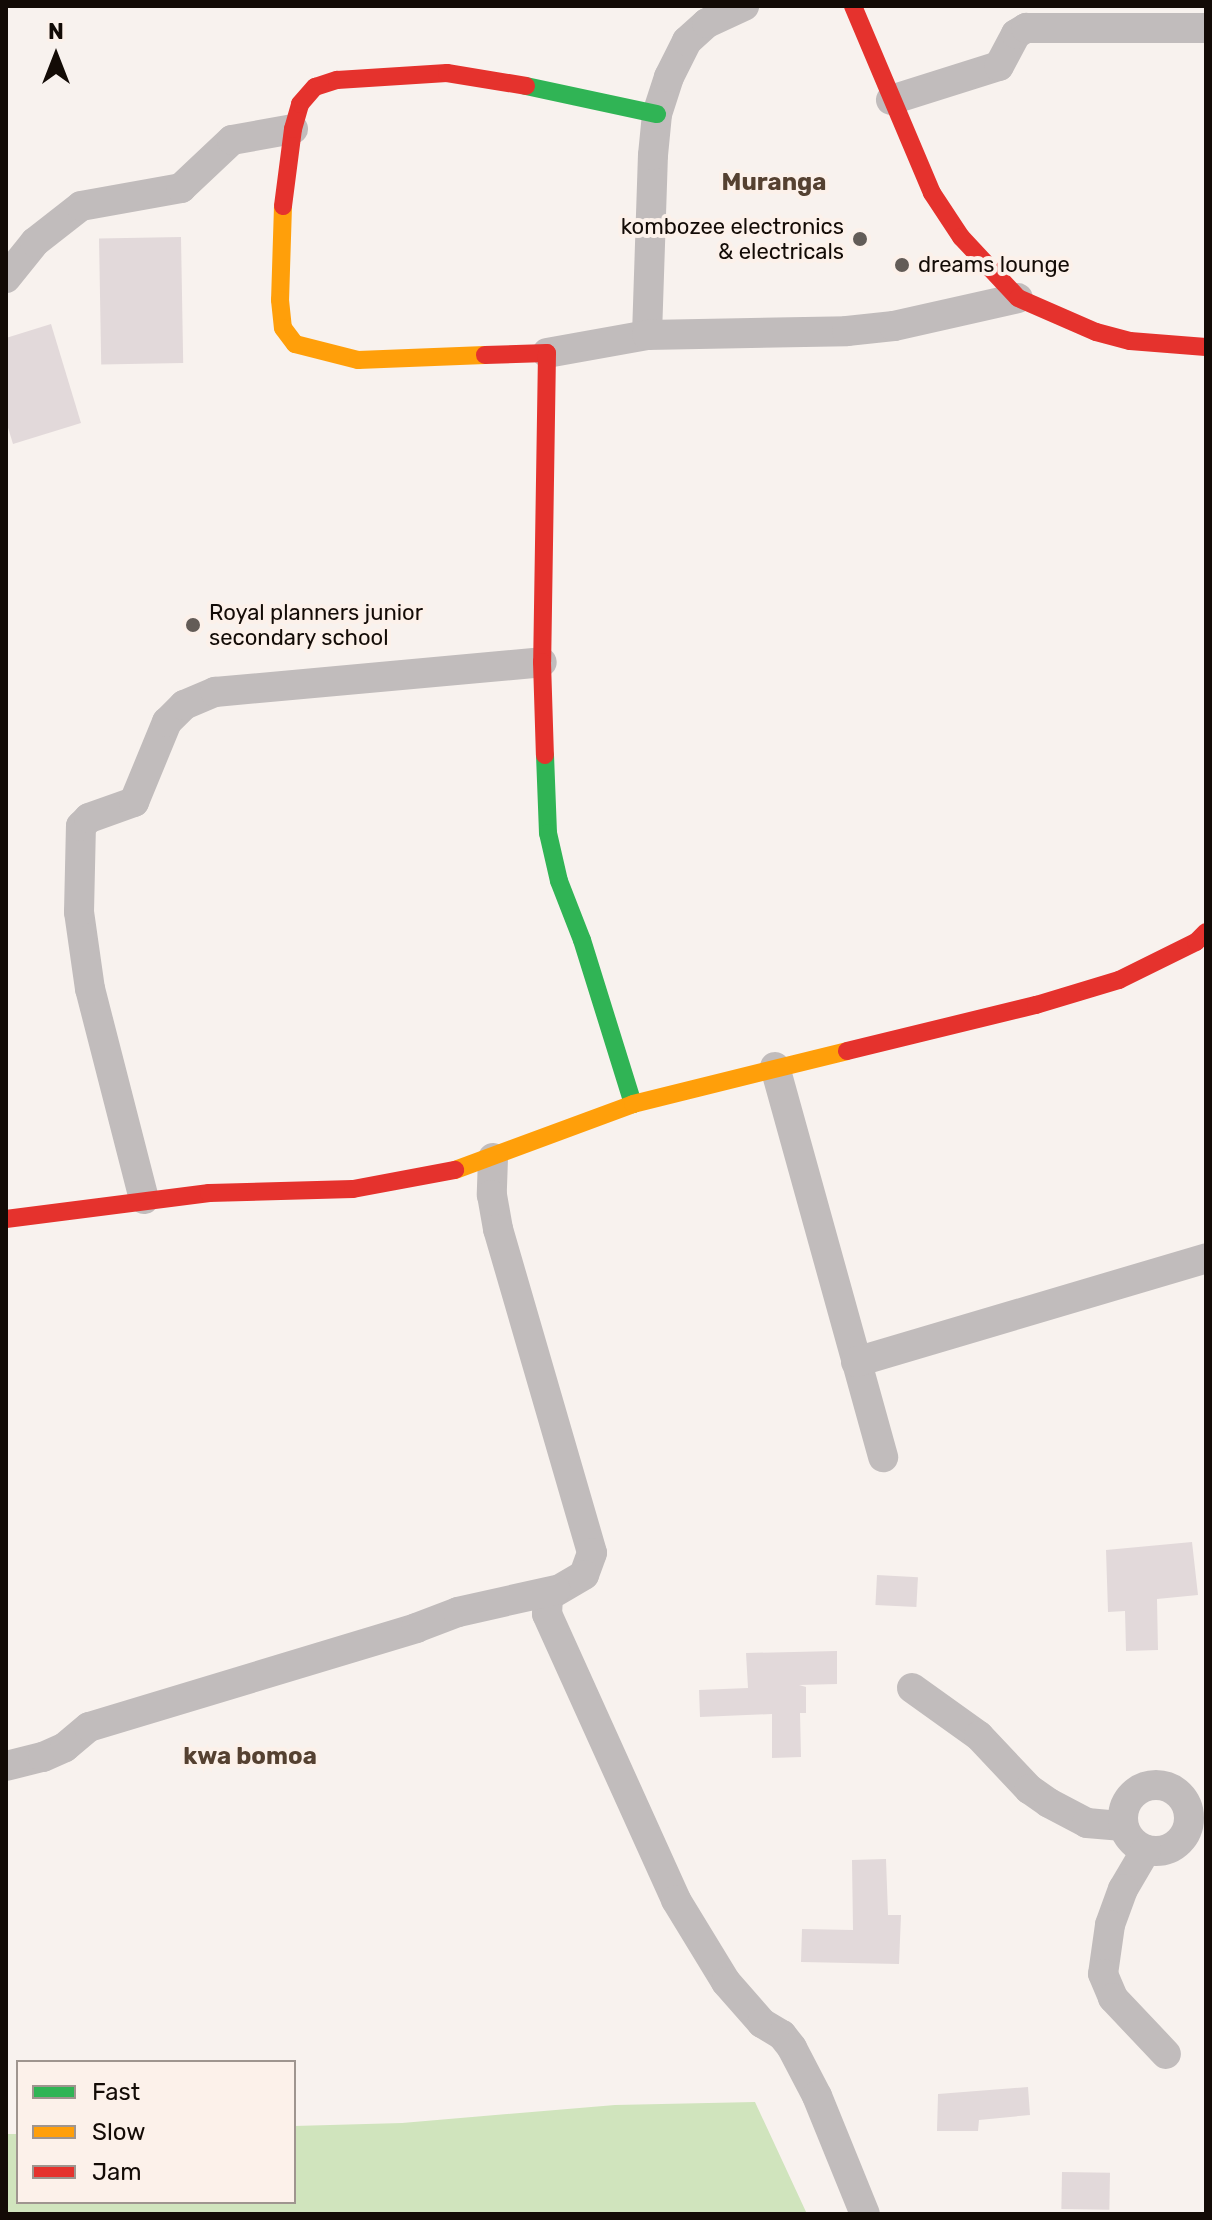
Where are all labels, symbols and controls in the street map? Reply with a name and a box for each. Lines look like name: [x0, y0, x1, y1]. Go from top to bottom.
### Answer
north arrow: [16, 16, 96, 96]
text: N: [48, 18, 64, 45]
district label: Muranga: [722, 169, 826, 197]
place label: kombozee electronics & electricals: [621, 213, 844, 264]
marker: kombozee electronics & electricals: [851, 230, 869, 248]
place label: dreams lounge: [918, 252, 1070, 278]
marker: dreams lounge: [893, 256, 911, 274]
place label: Royal planners junior secondary school: [209, 599, 423, 650]
marker: Royal planners junior secondary school: [184, 616, 202, 634]
district label: kwa bomoa: [183, 1743, 317, 1771]
legend: [16, 2060, 296, 2204]
text: Fast: [92, 2078, 140, 2106]
text: Slow: [92, 2118, 145, 2146]
text: Jam: [92, 2158, 142, 2186]

